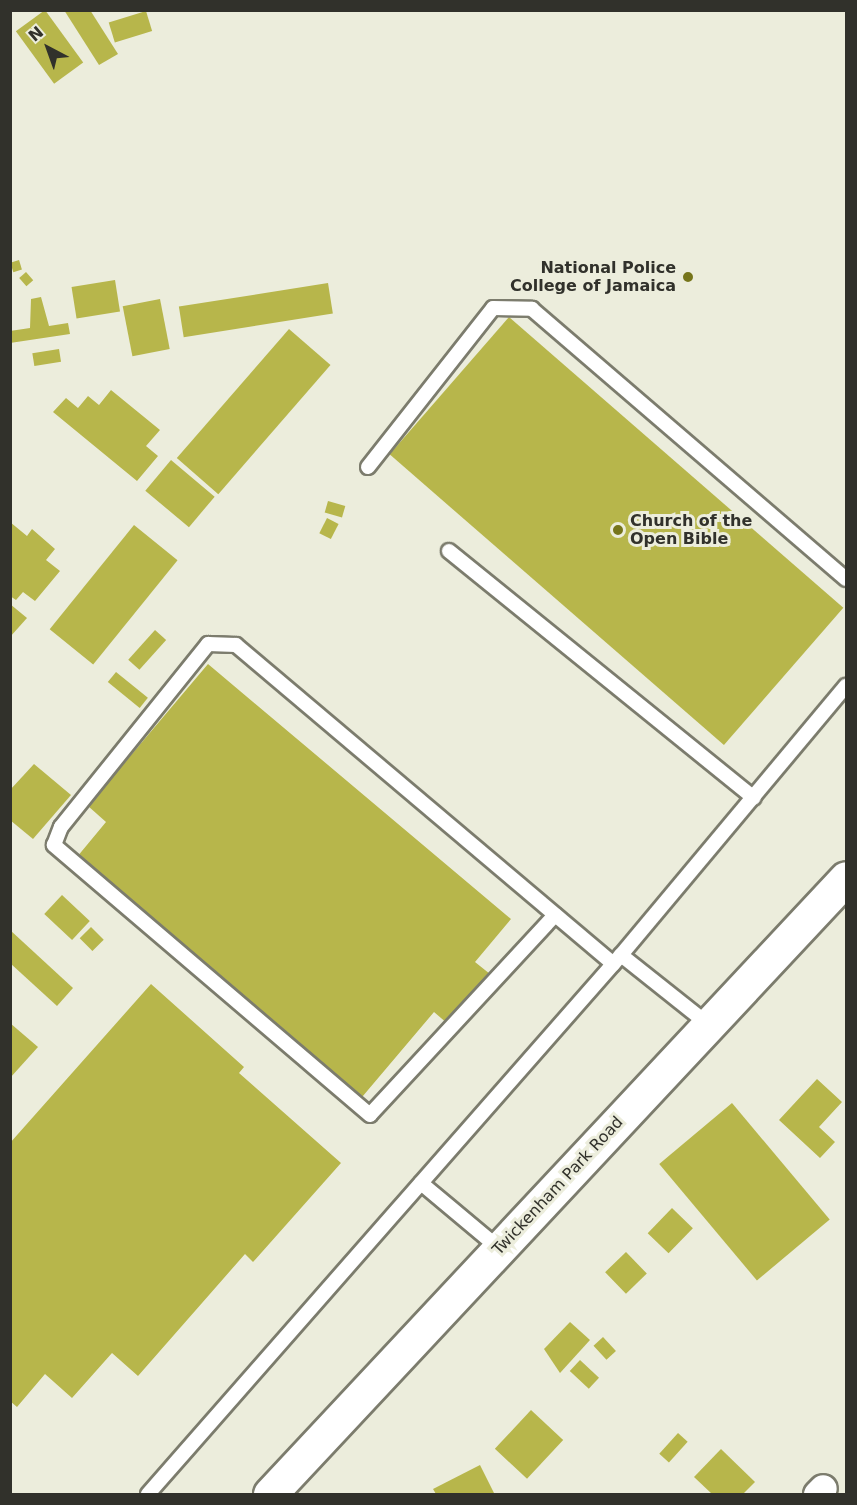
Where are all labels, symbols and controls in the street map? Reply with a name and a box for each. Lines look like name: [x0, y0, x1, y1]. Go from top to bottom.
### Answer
north arrow: [18, 18, 78, 78]
text: N: [25, 22, 47, 46]
place label: National Police College of Jamaica: [510, 258, 676, 296]
marker: National Police College of Jamaica: [681, 270, 695, 284]
place label: Church of the Open Bible: [630, 511, 752, 549]
marker: Church of the Open Bible: [611, 523, 625, 537]
street label: Twickenham Park Road: [489, 1113, 627, 1259]

